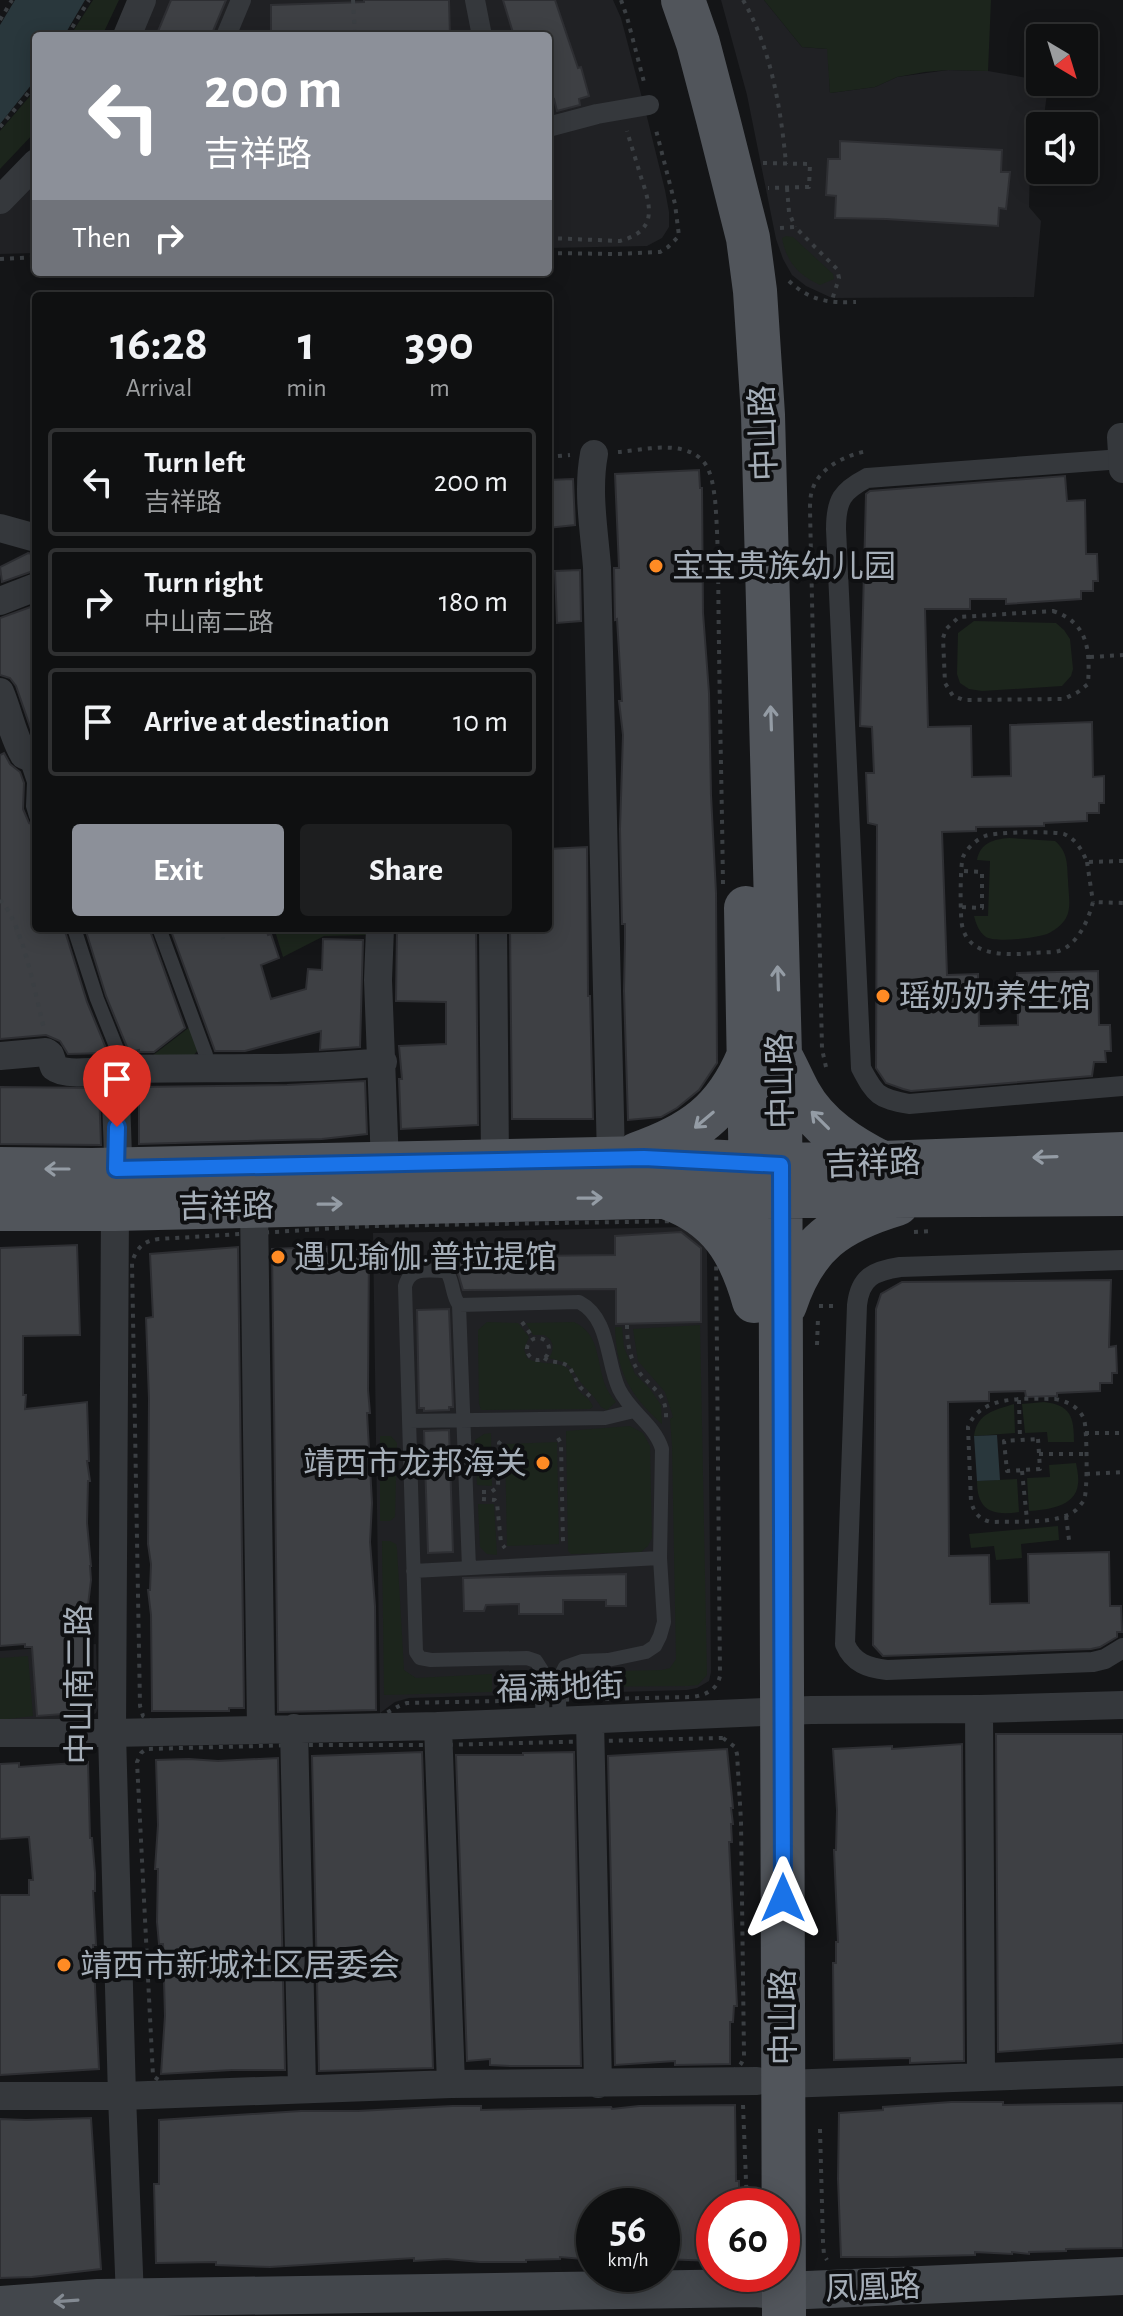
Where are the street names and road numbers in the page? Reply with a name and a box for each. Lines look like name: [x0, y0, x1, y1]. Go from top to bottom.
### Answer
street label: 中山路: [744, 384, 782, 482]
street label: 中山路: [762, 1033, 798, 1129]
street label: 吉祥路: [824, 1144, 922, 1182]
street label: 吉祥路: [178, 1188, 274, 1224]
street label: 中山南二路: [62, 1604, 96, 1764]
street label: 福满地街: [495, 1669, 625, 1706]
street label: 中山路: [766, 1969, 800, 2065]
street label: 凤凰路: [824, 2268, 922, 2306]

